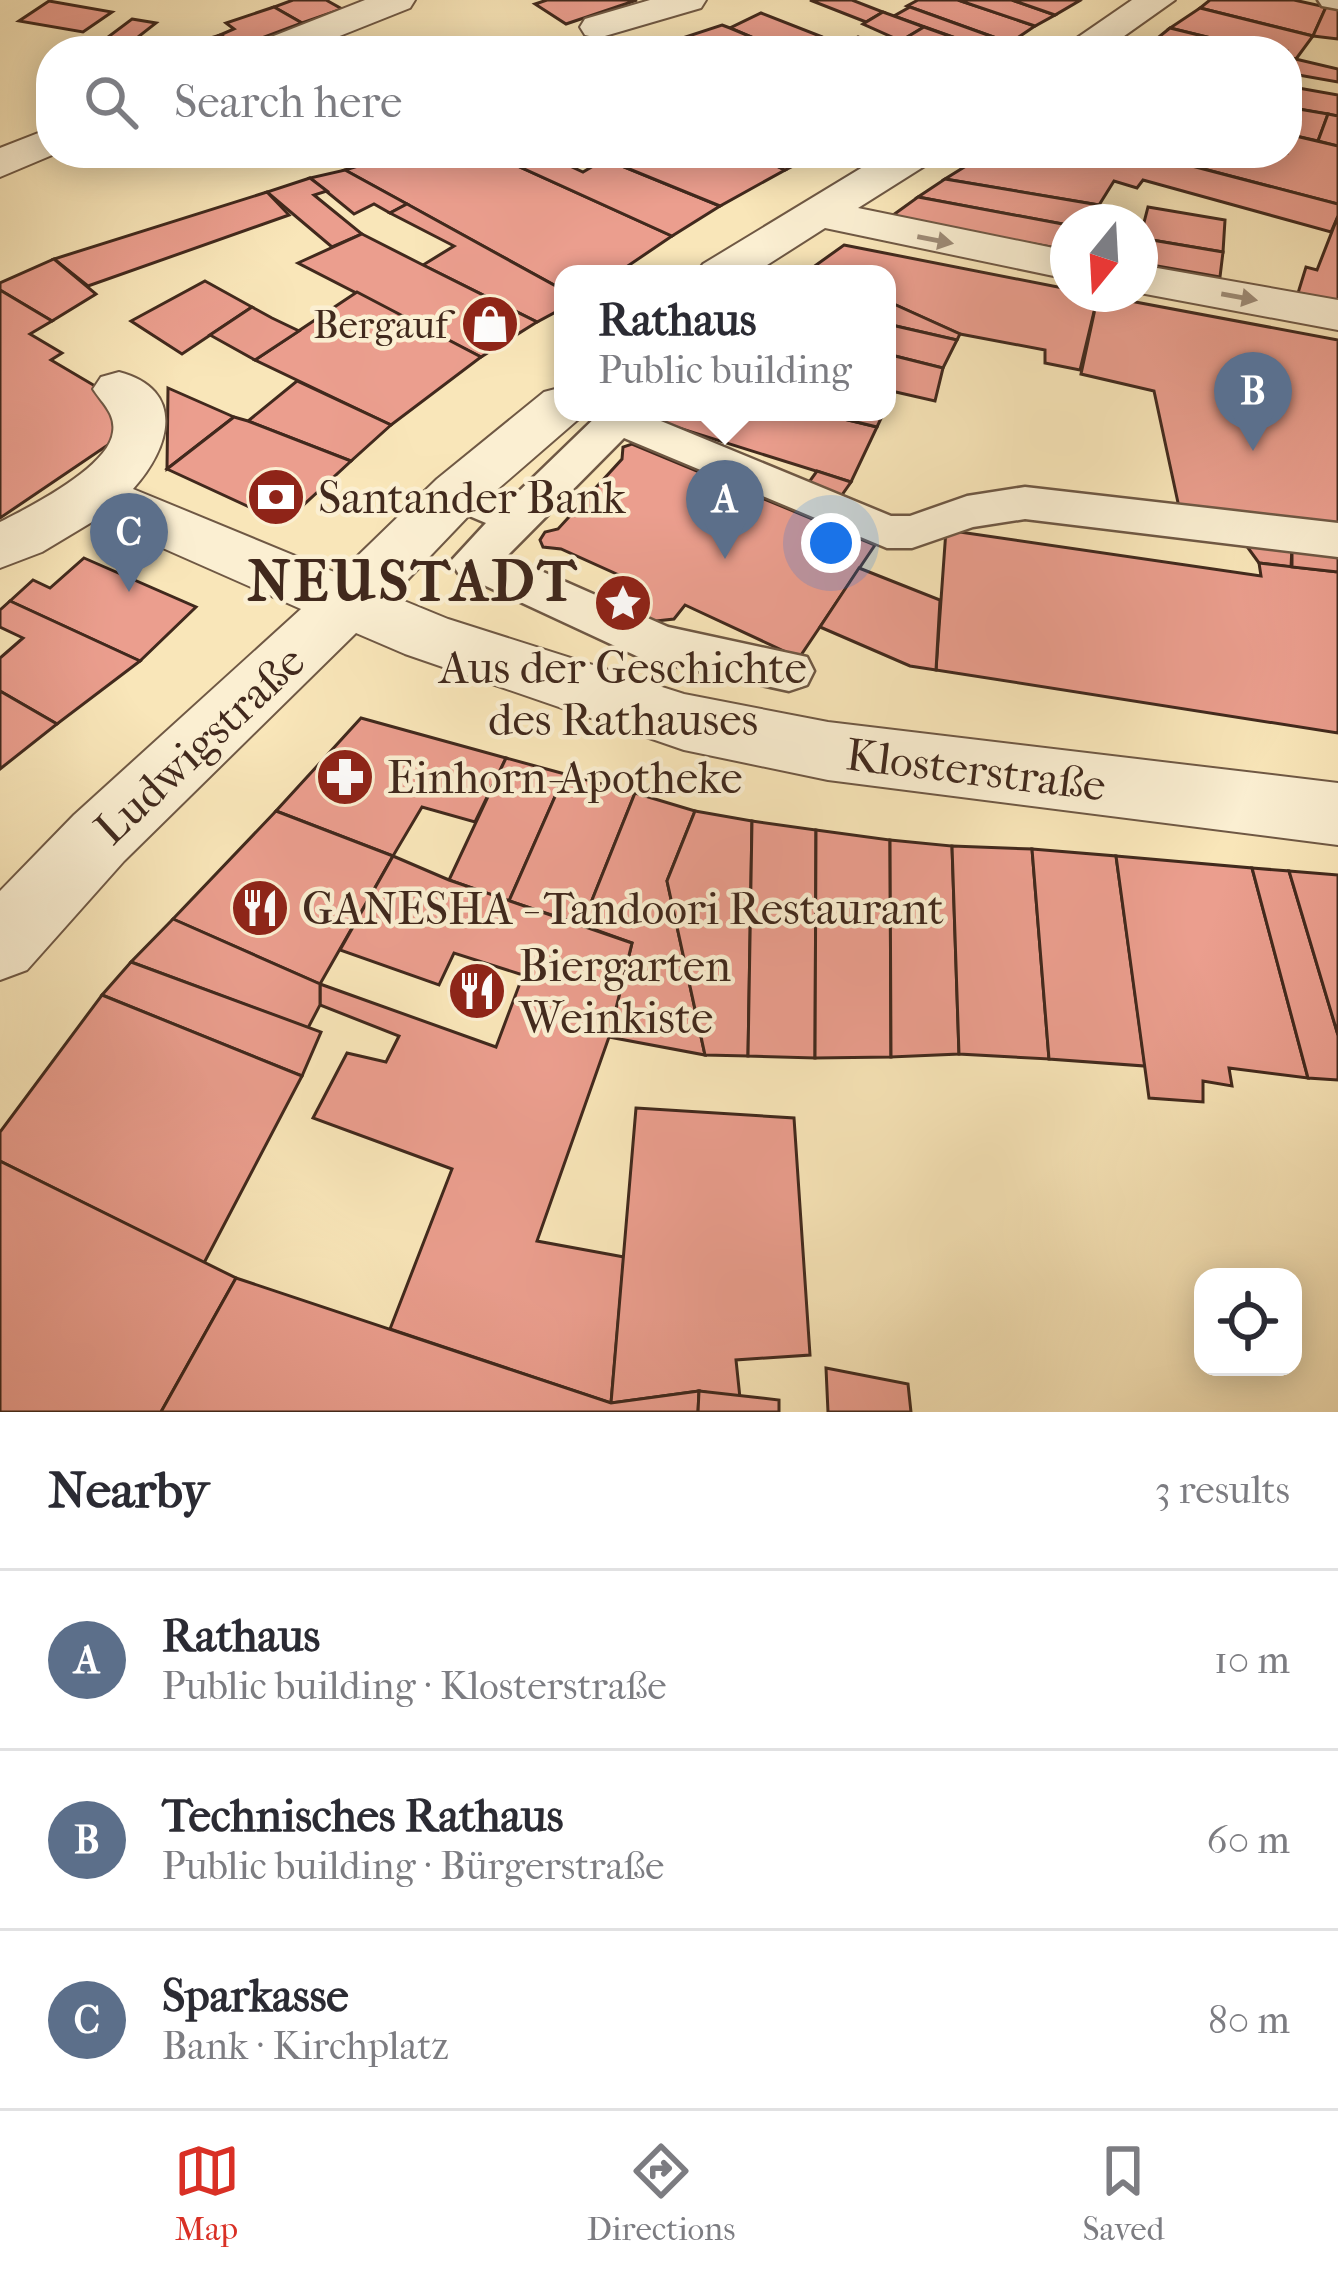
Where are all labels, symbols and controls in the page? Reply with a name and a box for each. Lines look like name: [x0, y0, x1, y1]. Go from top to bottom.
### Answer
search box: [36, 36, 1302, 168]
icon: search: [78, 69, 144, 135]
text: Search here: [174, 76, 402, 129]
north arrow: [1050, 204, 1158, 312]
one-way arrow: [917, 231, 955, 250]
popup: [554, 265, 896, 421]
one-way arrow: [1221, 287, 1258, 306]
shop icon: Bergauf: [459, 293, 521, 355]
text: Rathaus: [598, 294, 756, 347]
place label: Bergauf: [313, 302, 456, 348]
text: Public building: [598, 347, 852, 393]
pin: B: [1214, 352, 1292, 451]
pin: A: [686, 460, 764, 559]
bank icon: Santander Bank: [245, 466, 307, 528]
place label: Santander Bank: [318, 472, 626, 525]
pin: C: [90, 493, 168, 592]
your location: [801, 513, 861, 573]
district label: NEUSTADT: [247, 548, 579, 615]
place icon: Aus der Geschichte des Rathauses: [592, 572, 654, 634]
street label: Ludwigstraße: [84, 635, 316, 855]
place label: Aus der Geschichte des Rathauses: [437, 642, 807, 747]
street label: Klosterstraße: [843, 728, 1109, 813]
pharmacy icon: Einhorn-Apotheke: [314, 746, 376, 808]
place label: Einhorn-Apotheke: [387, 752, 743, 805]
restaurant icon: GANESHA - Tandoori Restaurant: [229, 877, 291, 939]
place label: GANESHA - Tandoori Restaurant: [302, 883, 944, 936]
place label: Biergarten Weinkiste: [518, 940, 731, 1045]
restaurant icon: Biergarten Weinkiste: [446, 960, 508, 1022]
map controls: [1194, 1268, 1302, 1376]
button: locate: [1194, 1268, 1302, 1376]
text: Nearby: [48, 1460, 209, 1520]
text: 3 results: [1155, 1467, 1290, 1513]
text: Rathaus: [162, 1610, 320, 1663]
text: A: [74, 1637, 100, 1683]
text: 10 m: [1214, 1637, 1290, 1683]
text: Public building · Klosterstraße: [162, 1663, 667, 1709]
text: Technisches Rathaus: [162, 1790, 563, 1843]
text: B: [74, 1817, 100, 1863]
text: 60 m: [1207, 1817, 1290, 1863]
text: Public building · Bürgerstraße: [162, 1843, 664, 1889]
text: Sparkasse: [162, 1970, 349, 2023]
text: C: [74, 1997, 100, 2043]
text: 80 m: [1208, 1997, 1290, 2043]
text: Bank · Kirchplatz: [162, 2023, 449, 2069]
tab: Map: [174, 2138, 240, 2249]
tab: Directions: [587, 2138, 735, 2249]
tab: Saved: [1083, 2138, 1164, 2249]

